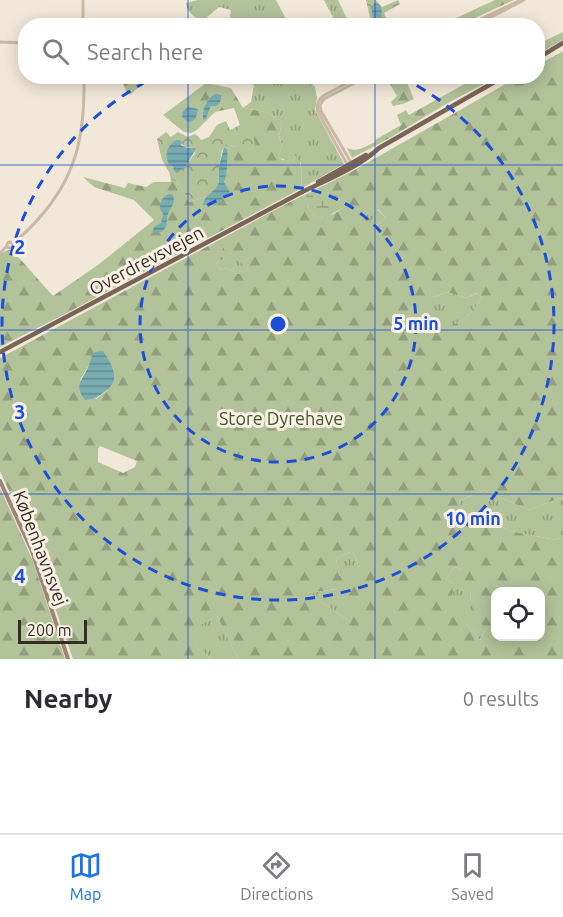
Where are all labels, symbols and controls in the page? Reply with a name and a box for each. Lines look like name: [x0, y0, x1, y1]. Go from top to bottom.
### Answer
search box: [18, 18, 545, 84]
icon: search: [39, 35, 72, 68]
text: Search here: [87, 39, 203, 64]
street label: Overdrevsvejen: [85, 221, 207, 299]
text: 2: [14, 235, 26, 258]
text: 5 min: [393, 313, 439, 333]
centre of rings: [268, 314, 288, 334]
text: 3: [14, 400, 26, 423]
park label: Store Dyrehave: [219, 408, 343, 428]
street label: Københavnsvej: [10, 488, 72, 608]
text: 10 min: [445, 508, 501, 528]
text: 4: [14, 564, 26, 587]
map controls: [491, 587, 545, 641]
button: locate: [491, 587, 545, 641]
scale bar: [18, 617, 87, 644]
text: 200 m: [27, 621, 72, 639]
text: Nearby: [24, 684, 112, 713]
text: 0 results: [463, 687, 539, 710]
tab: Map: [69, 849, 102, 903]
tab: Directions: [240, 849, 313, 903]
tab: Saved: [451, 849, 494, 903]

